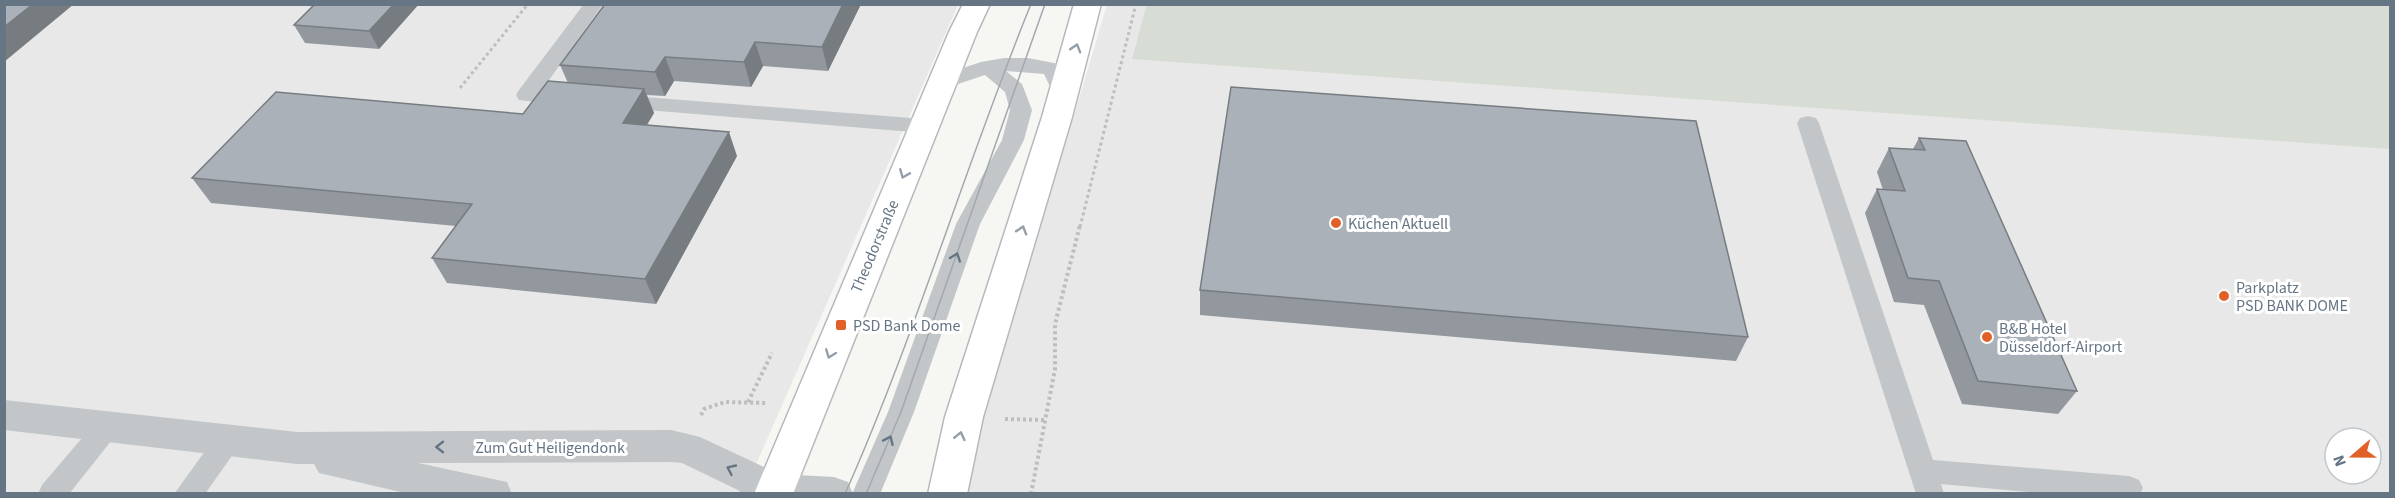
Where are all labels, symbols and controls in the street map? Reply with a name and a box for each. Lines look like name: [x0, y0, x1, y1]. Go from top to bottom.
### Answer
one-way arrow: [1069, 44, 1081, 54]
one-way arrow: [899, 168, 911, 179]
street label: Theodorstraße: [845, 196, 904, 296]
place label: Küchen Aktuell: [1348, 213, 1448, 235]
marker: Küchen Aktuell: [1329, 216, 1343, 230]
one-way arrow: [1015, 225, 1027, 236]
one-way arrow: [949, 252, 962, 263]
place label: Parkplatz PSD BANK DOME: [2236, 277, 2348, 317]
marker: Parkplatz PSD BANK DOME: [2217, 289, 2231, 303]
place label: PSD Bank Dome: [853, 315, 961, 337]
marker: PSD Bank Dome: [834, 318, 848, 332]
place label: B&B Hotel Düsseldorf-Airport: [1999, 318, 2123, 358]
marker: B&B Hotel Düsseldorf-Airport: [1980, 330, 1994, 344]
one-way arrow: [825, 348, 837, 359]
north arrow: [2323, 426, 2383, 486]
one-way arrow: [953, 432, 966, 442]
one-way arrow: [882, 435, 894, 446]
street label: Zum Gut Heiligendonk: [475, 437, 625, 459]
one-way arrow: [435, 441, 444, 453]
text: N: [2328, 452, 2352, 470]
one-way arrow: [727, 464, 738, 476]

